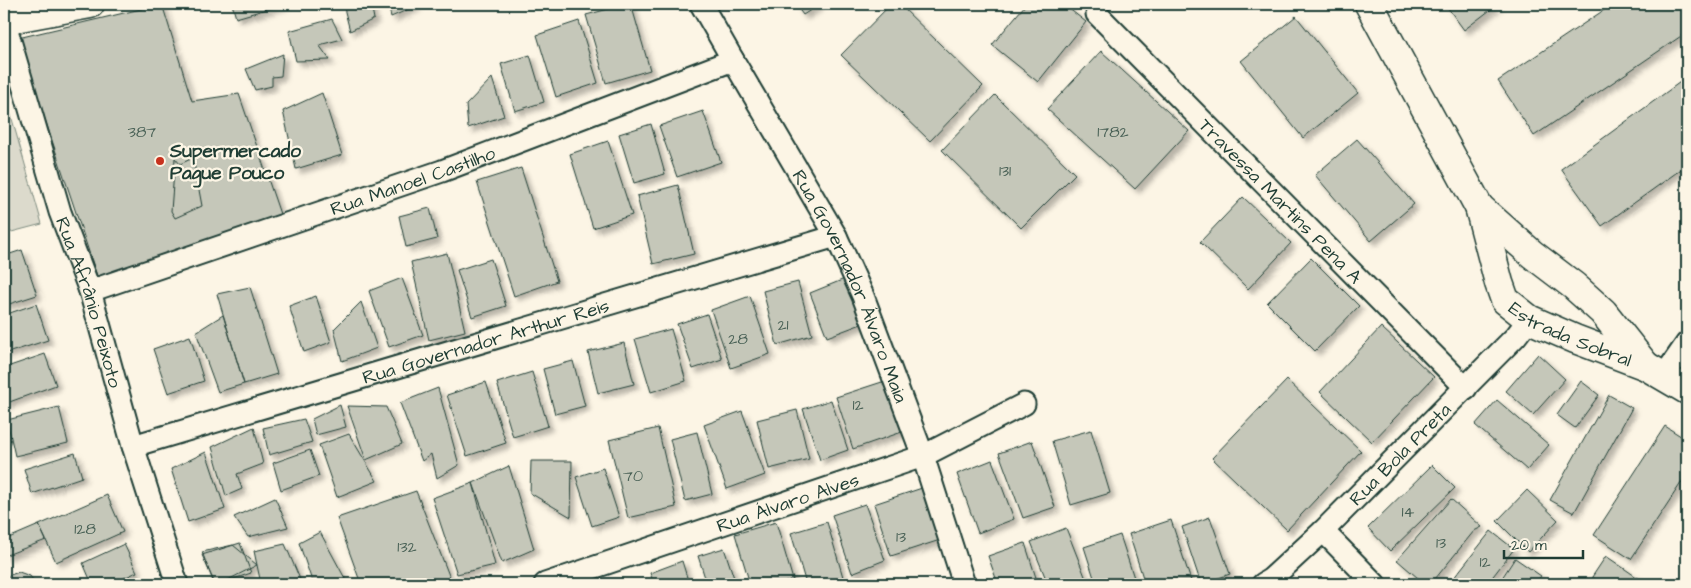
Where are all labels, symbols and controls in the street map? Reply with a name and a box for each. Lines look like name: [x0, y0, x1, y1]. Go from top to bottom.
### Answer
street label: Travessa Martins Pena A: [1192, 113, 1368, 290]
house number: 387: [128, 121, 156, 143]
house number: 1782: [1097, 121, 1129, 143]
place label: Supermercado Pague Pouco: [169, 138, 301, 188]
street label: Rua Manoel Castilho: [327, 140, 500, 223]
marker: Supermercado Pague Pouco: [154, 155, 166, 167]
house number: 131: [999, 160, 1011, 182]
street label: Rua Governador Álvaro Maia: [785, 165, 914, 407]
street label: Rua Afrânio Peixoto: [48, 213, 128, 391]
street label: Rua Governador Arthur Reis: [359, 292, 613, 392]
street label: Estrada Sobral: [1502, 296, 1635, 374]
house number: 21: [777, 314, 789, 336]
house number: 28: [728, 328, 748, 350]
house number: 12: [852, 394, 864, 416]
street label: Rua Bola Preta: [1343, 397, 1458, 512]
house number: 70: [623, 465, 643, 487]
street label: Rua Álvaro Alves: [713, 467, 863, 540]
house number: 14: [1402, 501, 1415, 523]
house number: 128: [74, 518, 96, 540]
house number: 13: [896, 526, 906, 548]
scale bar: [1504, 528, 1582, 560]
house number: 13: [1436, 532, 1446, 554]
text: 20 m: [1511, 535, 1547, 556]
house number: 132: [397, 536, 417, 558]
house number: 12: [1479, 551, 1491, 573]

